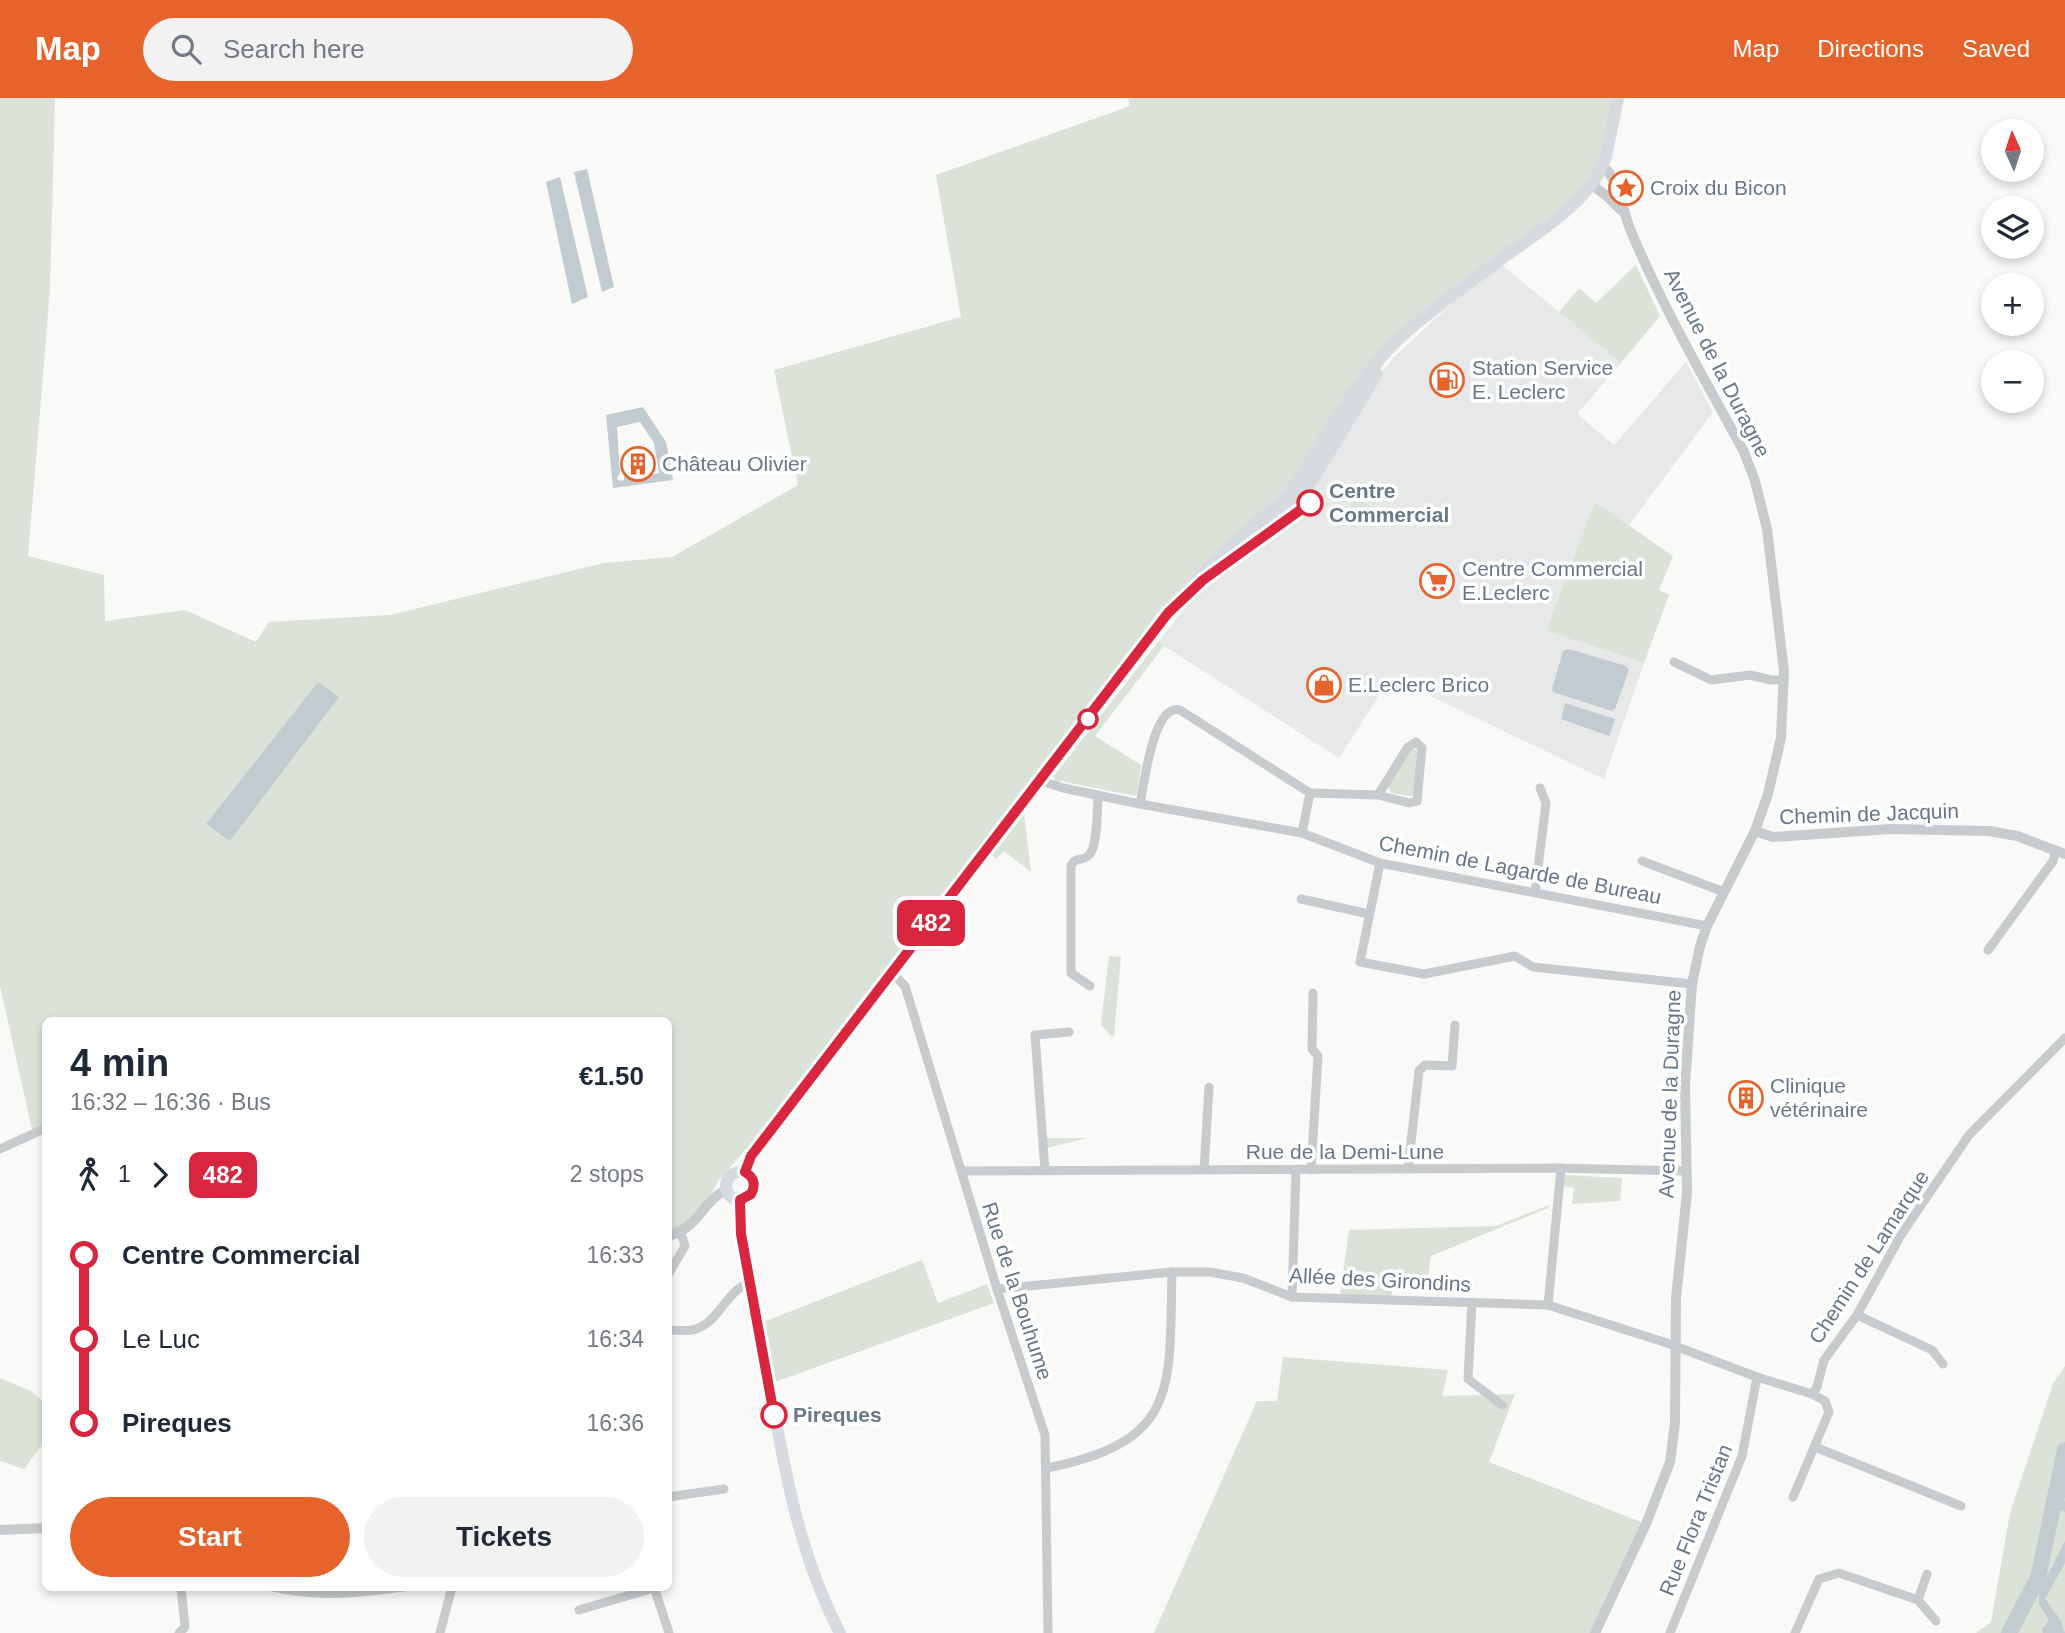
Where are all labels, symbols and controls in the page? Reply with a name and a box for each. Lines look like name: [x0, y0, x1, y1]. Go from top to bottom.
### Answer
search box: [143, 18, 633, 81]
text: Map: [35, 30, 101, 67]
icon: search: [167, 30, 205, 68]
text: Search here: [223, 34, 365, 64]
text: Map: [1733, 35, 1779, 62]
text: Directions: [1817, 35, 1924, 62]
text: Saved: [1962, 35, 2030, 62]
north arrow: [1981, 119, 2044, 182]
map controls: [1981, 119, 2044, 413]
place icon: Croix du Bicon: [1607, 169, 1645, 207]
place label: Croix du Bicon: [1650, 176, 1787, 199]
button: layers: [1981, 196, 2044, 259]
street label: Avenue de la Duragne: [1660, 265, 1775, 461]
button: +: [1981, 273, 2044, 336]
button: −: [1981, 350, 2044, 413]
place label: Station Service E. Leclerc: [1472, 356, 1613, 403]
fuel station icon: Station Service E. Leclerc: [1428, 361, 1466, 399]
building icon: Château Olivier: [619, 445, 657, 483]
place label: Château Olivier: [662, 452, 807, 475]
place label: Centre Commercial: [1329, 479, 1449, 526]
marker: Centre Commercial: [1297, 490, 1323, 516]
place label: Centre Commercial E.Leclerc: [1462, 557, 1643, 604]
supermarket icon: Centre Commercial E.Leclerc: [1418, 562, 1456, 600]
shop icon: E.Leclerc Brico: [1305, 666, 1343, 704]
place label: E.Leclerc Brico: [1348, 673, 1489, 696]
unlabelled marker: [1078, 709, 1098, 729]
street label: Chemin de Jacquin: [1779, 799, 1959, 828]
street label: Chemin de Lagarde de Bureau: [1377, 831, 1663, 908]
line badge: 482: [891, 900, 971, 946]
text: 482: [911, 909, 951, 936]
street label: Avenue de la Duragne: [1654, 989, 1685, 1199]
text: 4 min: [70, 1042, 169, 1084]
text: €1.50: [579, 1061, 644, 1091]
place label: Clinique vétérinaire: [1770, 1074, 1868, 1121]
building icon: Clinique vétérinaire: [1727, 1079, 1765, 1117]
text: 16:32 – 16:36 · Bus: [70, 1089, 271, 1115]
street label: Rue de la Demi-Lune: [1246, 1140, 1444, 1163]
icon: walk: [70, 1156, 108, 1194]
icon: forward: [141, 1156, 179, 1194]
text: 1: [118, 1161, 131, 1187]
text: 482: [203, 1161, 243, 1188]
text: 2 stops: [570, 1161, 644, 1187]
street label: Chemin de Lamarque: [1804, 1166, 1933, 1348]
street label: Rue de la Bouhume: [978, 1199, 1057, 1383]
text: Centre Commercial: [122, 1240, 360, 1270]
text: 16:33: [586, 1242, 644, 1268]
street label: Allée des Girondins: [1288, 1263, 1472, 1296]
text: Le Luc: [122, 1324, 200, 1354]
text: 16:34: [586, 1326, 644, 1352]
marker: Pireques: [761, 1402, 787, 1428]
place label: Pireques: [793, 1403, 882, 1426]
text: Pireques: [122, 1408, 232, 1438]
text: 16:36: [586, 1410, 644, 1436]
street label: Rue Flora Tristan: [1655, 1441, 1736, 1599]
button: Start: [70, 1497, 350, 1577]
button: Tickets: [364, 1497, 644, 1577]

